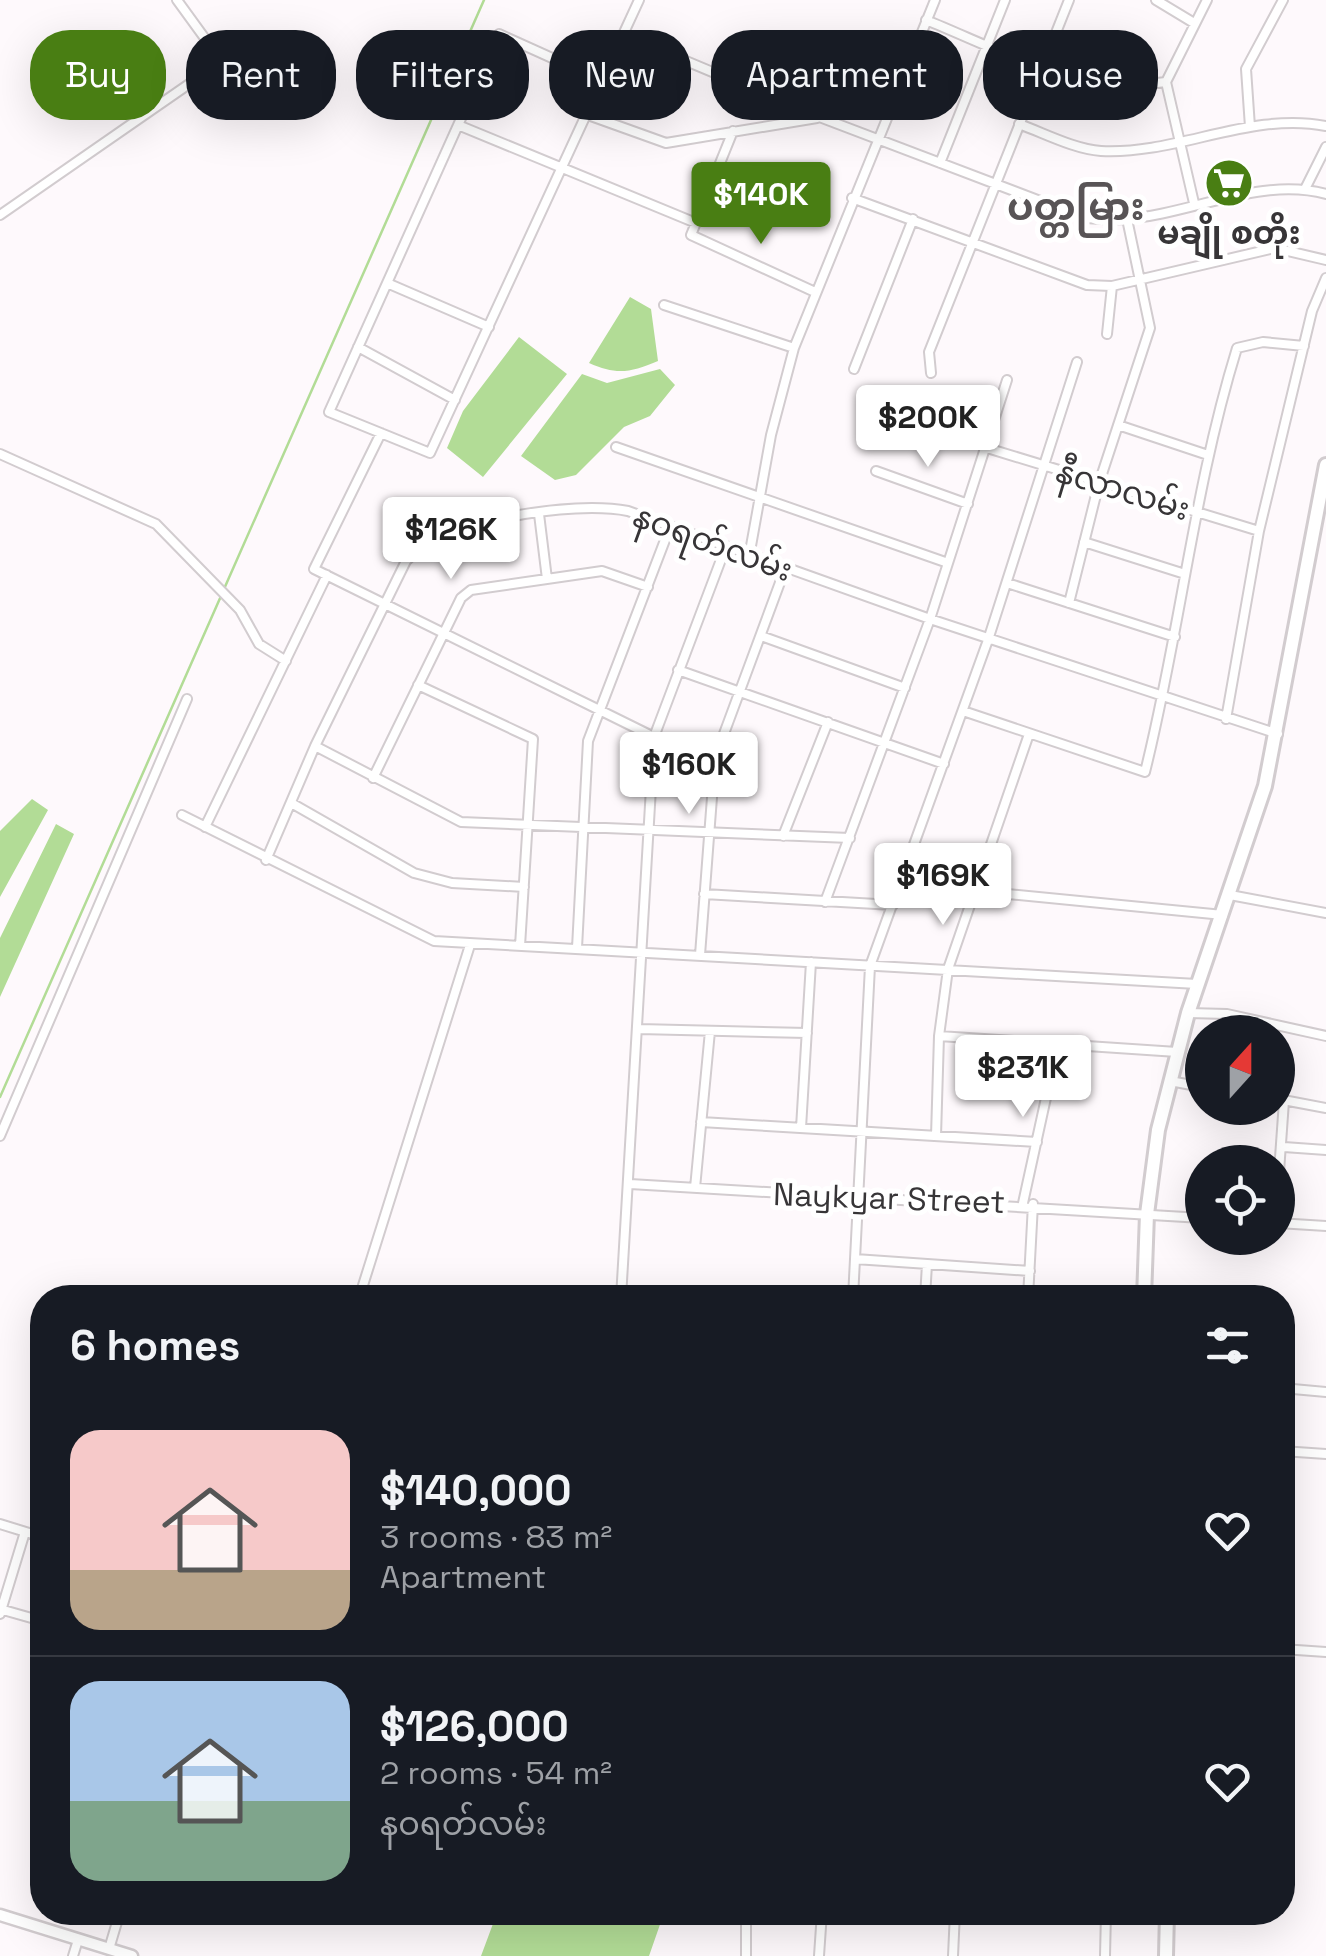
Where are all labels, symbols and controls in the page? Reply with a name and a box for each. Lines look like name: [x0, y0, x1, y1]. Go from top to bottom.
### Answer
chip: Buy: [30, 30, 166, 120]
chip: Rent: [186, 30, 336, 120]
chip: Filters: [356, 30, 529, 120]
chip: New: [549, 30, 691, 120]
chip: Apartment: [711, 30, 963, 120]
chip: House: [983, 30, 1158, 120]
supermarket icon: မချို စတိုး: [1203, 157, 1255, 209]
pin: $140K: [691, 162, 831, 247]
text: $140K: [714, 174, 808, 214]
district label: ပတ္တမြား: [1007, 182, 1145, 238]
place label: မချို စတိုး: [1157, 211, 1301, 260]
pin: $200K: [858, 385, 998, 470]
text: $200K: [878, 397, 978, 437]
street label: နီလာလမ်း: [1050, 448, 1196, 535]
street label: နဝရတ်လမ်း: [626, 493, 799, 596]
pin: $126K: [381, 497, 521, 582]
text: $126K: [405, 509, 497, 549]
pin: $160K: [619, 732, 759, 817]
text: $160K: [642, 744, 736, 784]
pin: $169K: [873, 843, 1013, 928]
text: $169K: [896, 855, 990, 895]
north arrow: [1185, 1015, 1295, 1125]
map controls: [1185, 1015, 1295, 1255]
pin: $231K: [953, 1035, 1093, 1120]
text: $231K: [977, 1047, 1069, 1087]
button: locate: [1185, 1145, 1295, 1255]
street label: Naykyar Street: [772, 1174, 1006, 1222]
icon: filters: [1200, 1318, 1255, 1373]
text: 6 homes: [70, 1319, 240, 1372]
text: $140,000: [380, 1464, 571, 1517]
icon: home: [150, 1470, 270, 1590]
icon: heart: [1200, 1503, 1255, 1558]
text: 3 rooms · 83 m²: [380, 1517, 612, 1557]
text: Apartment: [380, 1557, 546, 1597]
text: $126,000: [380, 1700, 569, 1753]
icon: home: [150, 1721, 270, 1841]
text: 2 rooms · 54 m²: [380, 1753, 612, 1793]
icon: heart: [1200, 1754, 1255, 1809]
text: နဝရတ်လမ်း: [380, 1804, 547, 1844]

